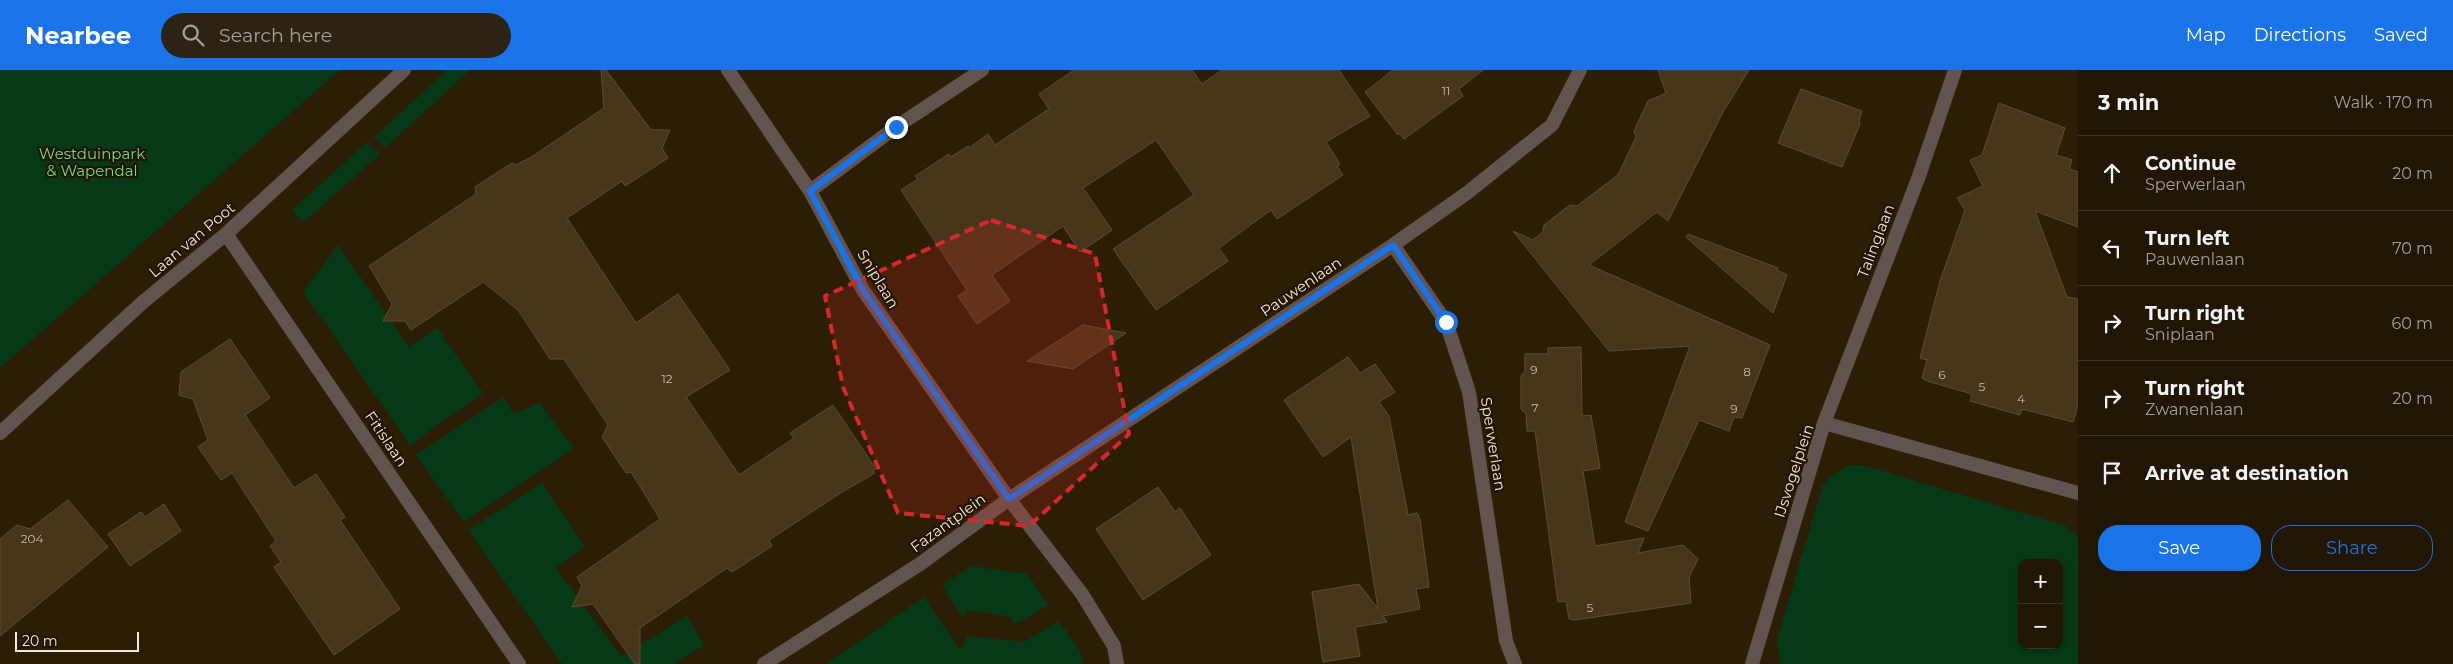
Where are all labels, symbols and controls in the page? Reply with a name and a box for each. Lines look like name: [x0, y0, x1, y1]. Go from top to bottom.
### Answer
search box: [161, 13, 511, 58]
text: Nearbee: [25, 21, 131, 50]
icon: search: [179, 21, 207, 49]
text: Search here: [219, 24, 332, 47]
text: Map: [2186, 24, 2226, 46]
text: Directions: [2254, 24, 2346, 46]
text: Saved: [2374, 24, 2428, 46]
house number: 11: [1442, 83, 1450, 98]
text: 3 min: [2098, 90, 2159, 115]
text: Walk · 170 m: [2334, 93, 2433, 112]
route end: [885, 116, 908, 139]
park label: Westduinpark & Wapendal: [39, 144, 145, 180]
text: Continue: [2145, 152, 2236, 175]
icon: ahead: [2098, 159, 2126, 187]
text: 20 m: [2392, 164, 2433, 183]
text: Sperwerlaan: [2145, 175, 2246, 194]
street label: Laan van Poot: [145, 198, 239, 281]
street label: Talinglaan: [1853, 201, 1898, 280]
text: Turn left: [2145, 227, 2230, 250]
icon: left: [2098, 234, 2126, 262]
text: 70 m: [2392, 239, 2433, 258]
street label: Sniplaan: [853, 246, 903, 312]
text: Pauwenlaan: [2145, 250, 2245, 269]
street label: Pauwenlaan: [1257, 253, 1345, 321]
text: Turn right: [2145, 302, 2245, 325]
icon: right: [2098, 309, 2126, 337]
route start: [1435, 311, 1458, 334]
text: 60 m: [2391, 314, 2433, 333]
text: Sniplaan: [2145, 325, 2215, 344]
house number: 9: [1530, 362, 1538, 377]
house number: 8: [1743, 364, 1751, 379]
house number: 6: [1938, 367, 1946, 382]
house number: 12: [661, 371, 673, 386]
text: Turn right: [2145, 377, 2245, 400]
house number: 5: [1979, 379, 1986, 394]
icon: right: [2098, 384, 2126, 412]
text: 20 m: [2392, 389, 2433, 408]
house number: 4: [2017, 391, 2025, 406]
street label: Sperwerlaan: [1477, 396, 1510, 492]
house number: 7: [1531, 400, 1539, 415]
text: Zwanenlaan: [2145, 400, 2244, 419]
house number: 9: [1730, 401, 1738, 416]
street label: Fitislaan: [361, 407, 412, 470]
street label: IJsvogelplein: [1769, 422, 1818, 520]
icon: arrive: [2098, 459, 2126, 487]
text: Arrive at destination: [2145, 462, 2349, 485]
street label: Fazantplein: [906, 489, 989, 556]
button: Save: [2098, 525, 2261, 571]
button: Share: [2271, 525, 2433, 571]
house number: 204: [21, 531, 43, 546]
map controls: [2018, 559, 2063, 649]
button: +: [2018, 559, 2063, 604]
house number: 5: [1587, 600, 1594, 615]
button: −: [2018, 604, 2063, 649]
scale bar: [15, 629, 139, 652]
text: 20 m: [22, 632, 58, 650]

